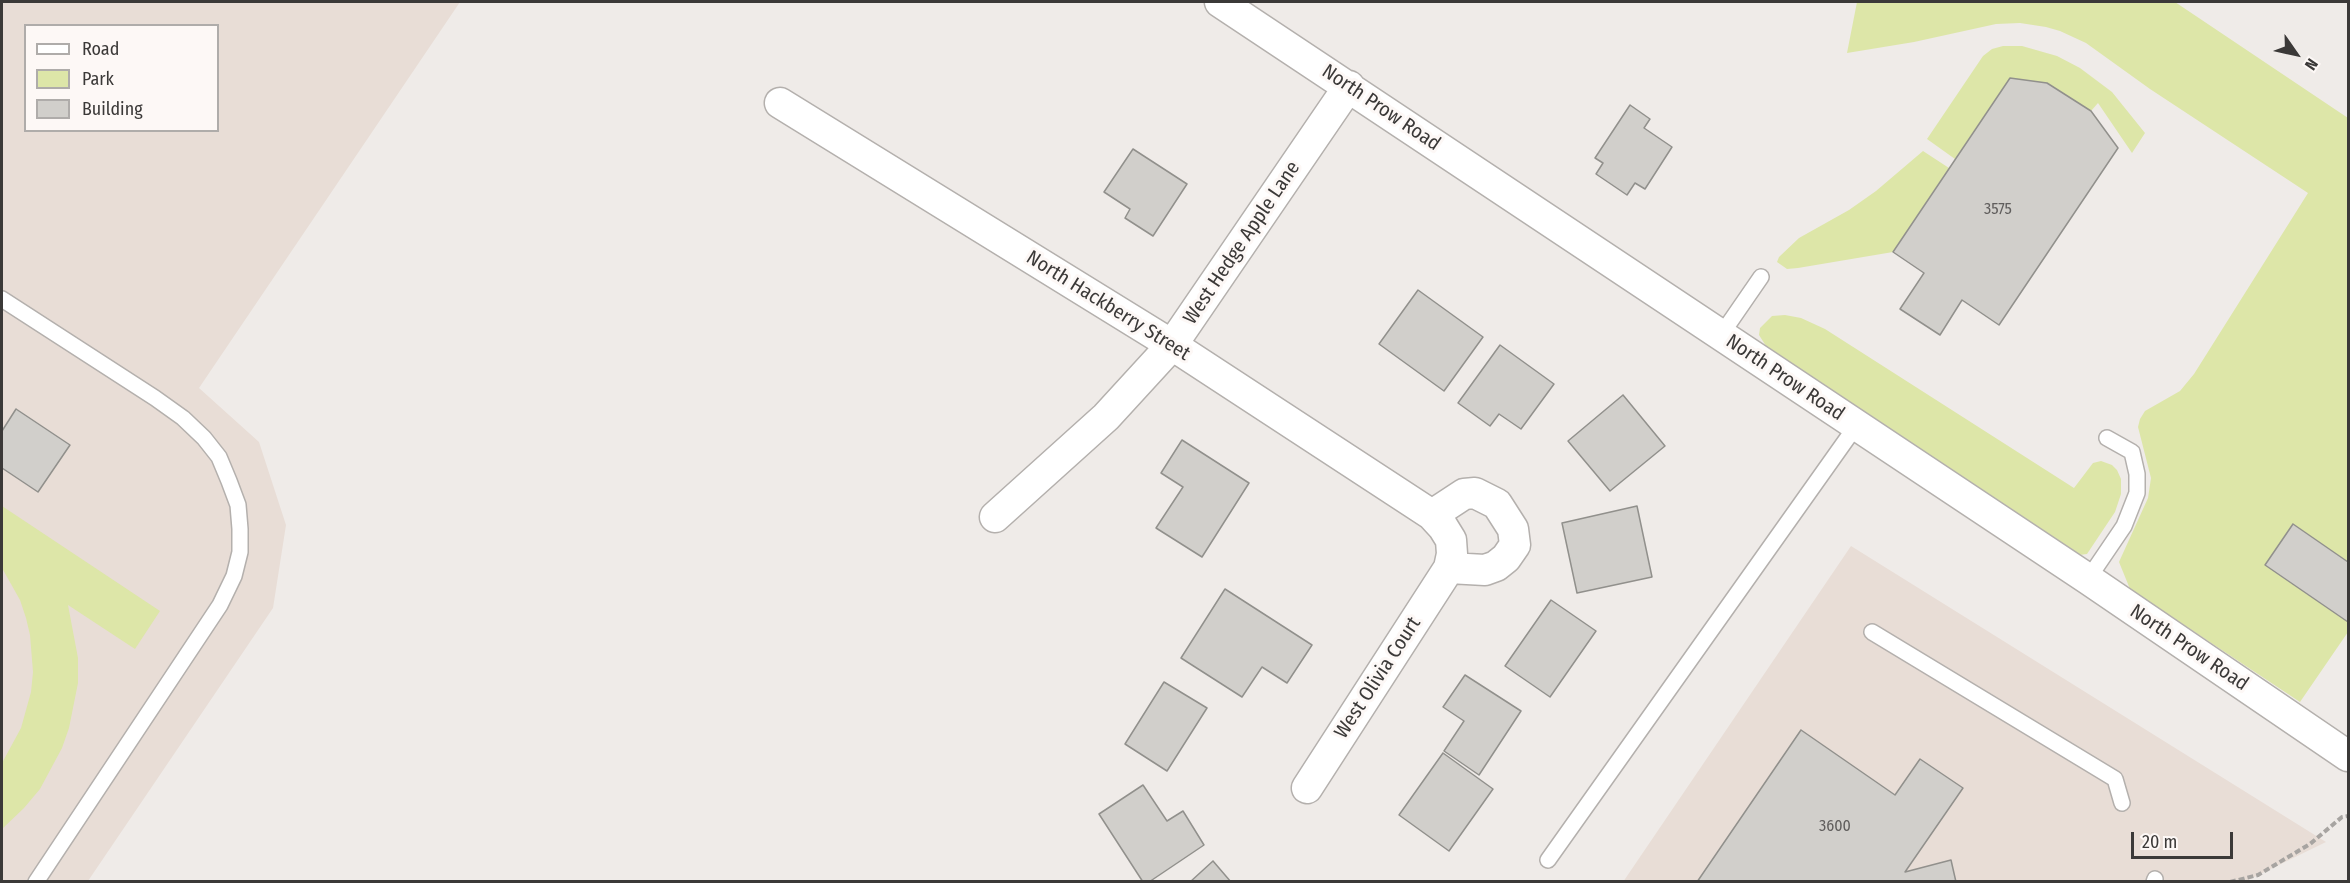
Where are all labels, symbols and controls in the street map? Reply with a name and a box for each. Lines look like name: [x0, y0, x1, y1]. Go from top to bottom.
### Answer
legend: [24, 24, 219, 132]
north arrow: [2266, 24, 2326, 84]
text: Road: [82, 38, 119, 60]
text: N: [2301, 55, 2322, 74]
street label: North Prow Road: [1317, 60, 1445, 156]
text: Park: [82, 68, 114, 90]
text: Building: [82, 98, 143, 120]
street label: West Hedge Apple Lane: [1179, 157, 1305, 329]
house number: 3575: [1984, 200, 2012, 220]
street label: North Hackberry Street: [1022, 246, 1194, 366]
street label: North Prow Road: [1721, 330, 1849, 426]
street label: North Prow Road: [2125, 600, 2253, 696]
street label: West Olivia Court: [1330, 613, 1426, 743]
house number: 3600: [1819, 817, 1851, 837]
scale bar: [2134, 820, 2236, 858]
text: 20 m: [2142, 831, 2177, 853]

